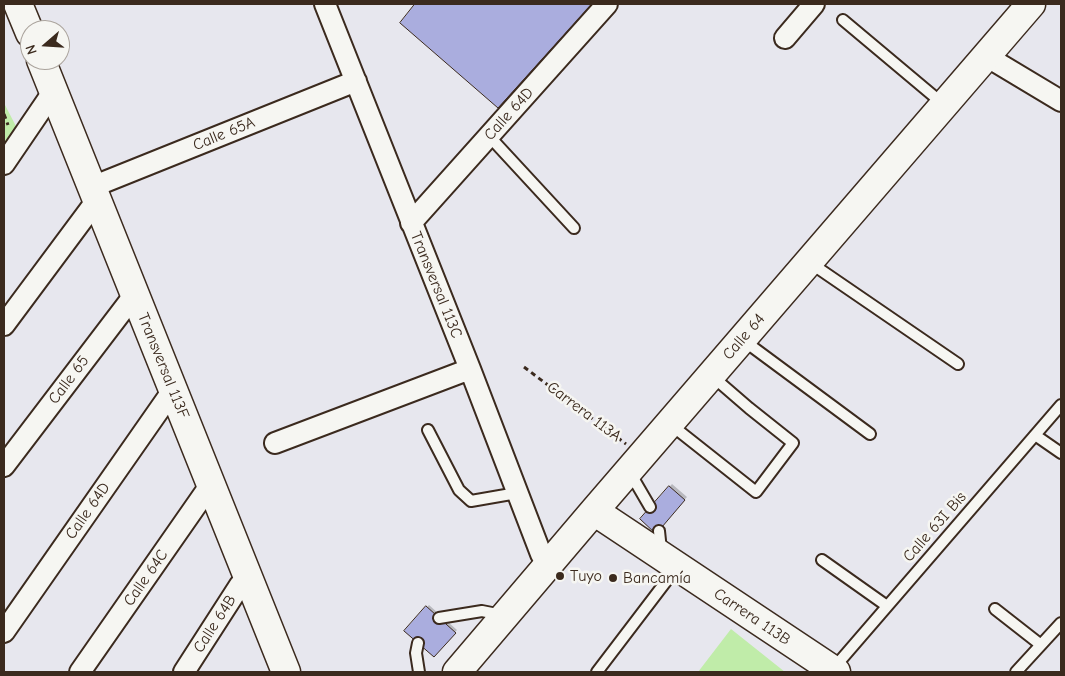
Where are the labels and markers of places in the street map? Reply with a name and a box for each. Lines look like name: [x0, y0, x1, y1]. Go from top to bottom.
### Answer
place label: Tuyo: [570, 566, 602, 586]
place label: Bancamía: [623, 568, 691, 588]
marker: Tuyo: [554, 570, 566, 582]
marker: Bancamía: [607, 572, 619, 584]

